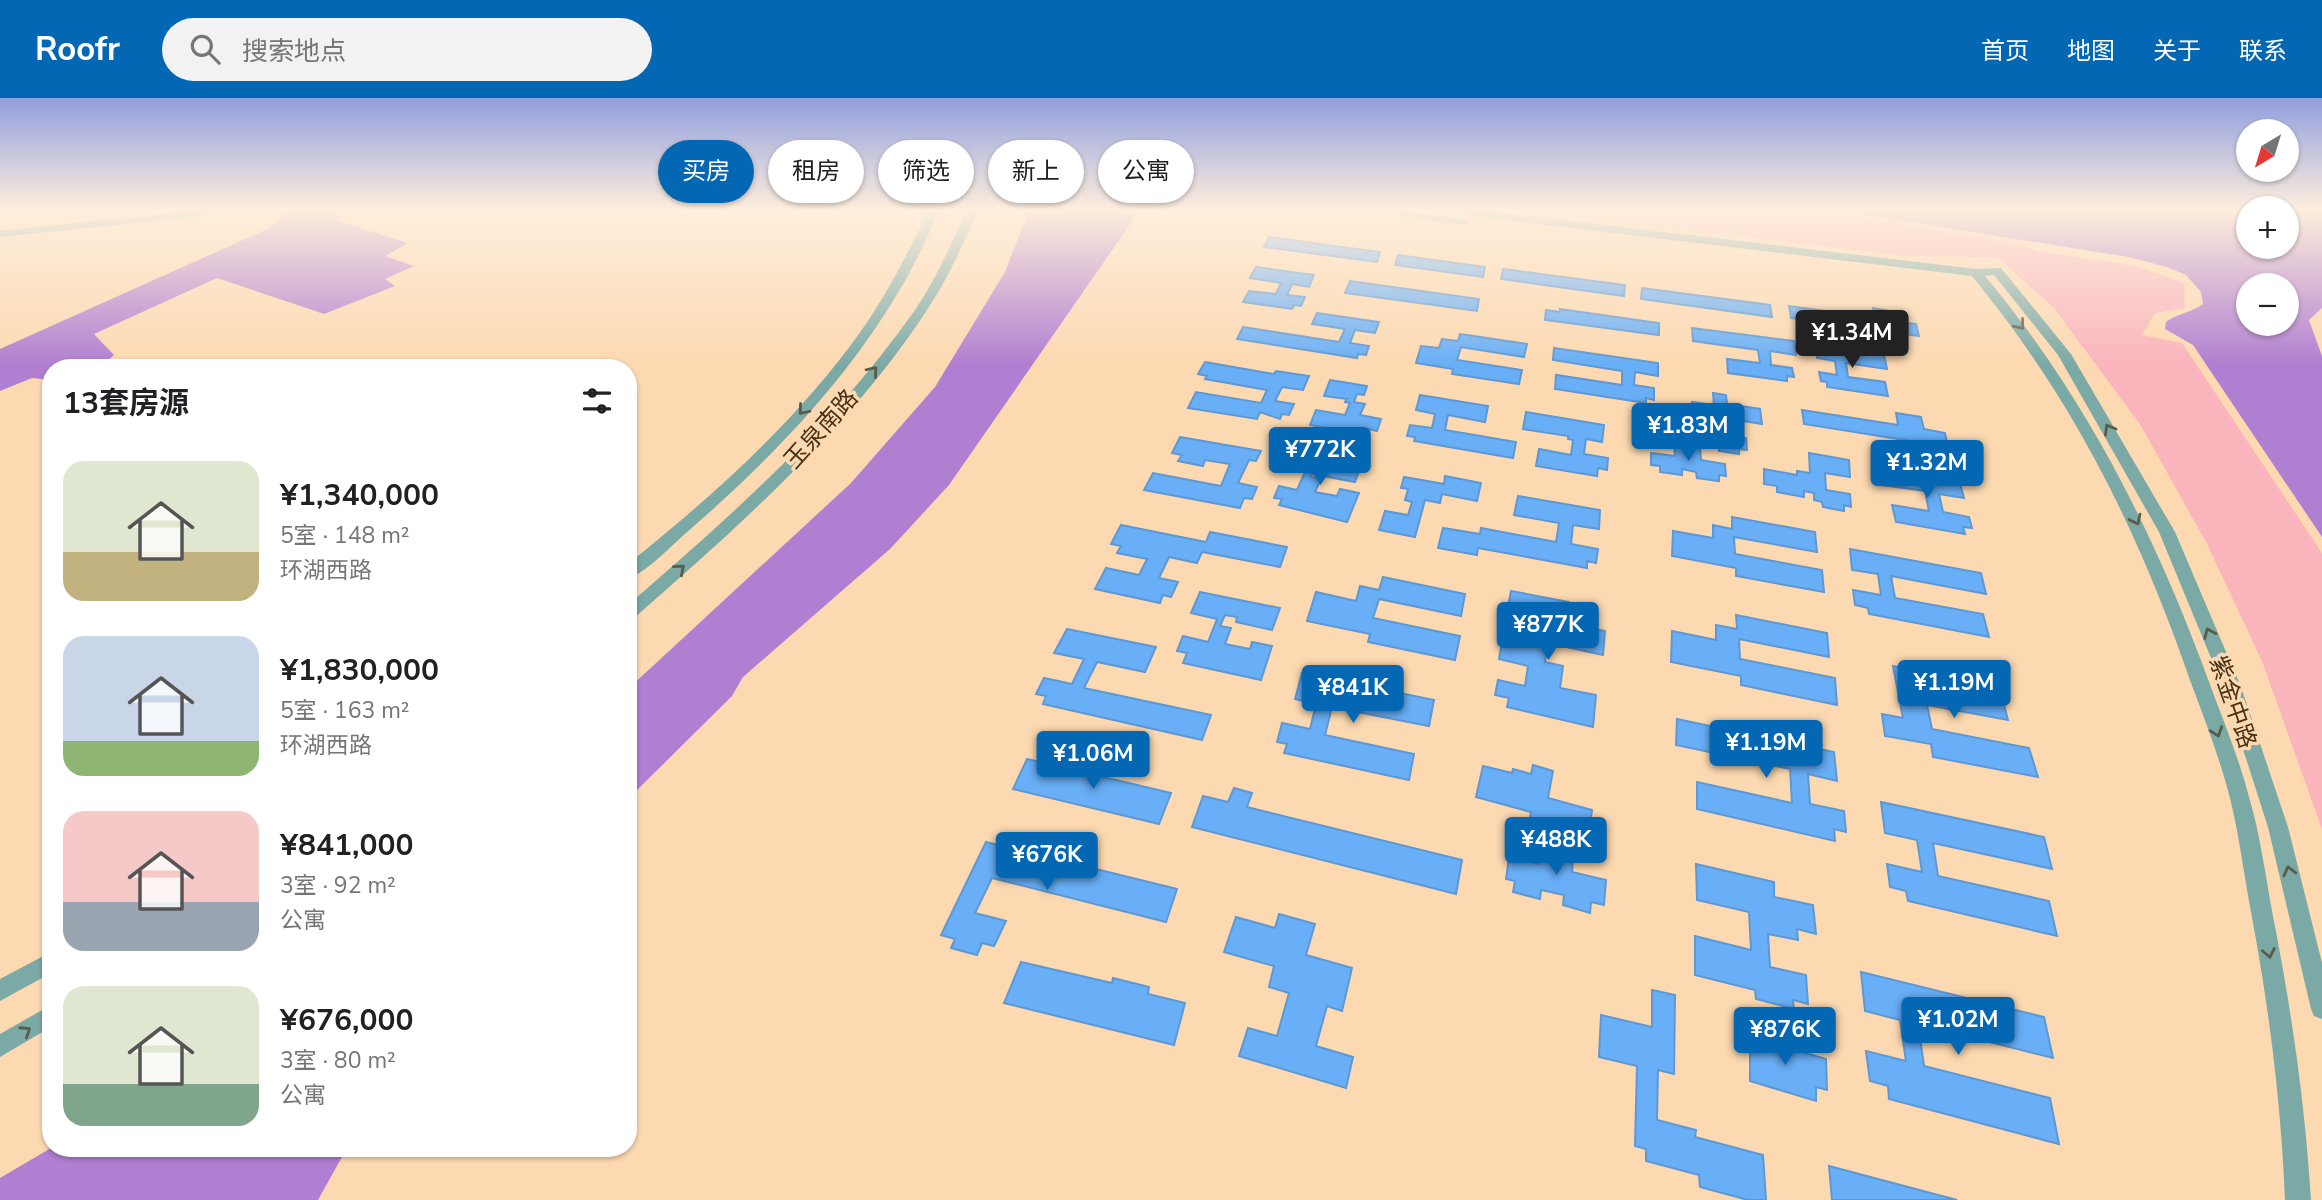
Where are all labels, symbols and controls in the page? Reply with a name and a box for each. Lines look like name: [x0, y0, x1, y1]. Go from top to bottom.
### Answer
search box: [162, 18, 652, 81]
text: Roofr: [35, 27, 120, 72]
icon: search: [186, 30, 224, 68]
text: 搜索地点: [242, 34, 346, 69]
text: 首页: [1981, 35, 2029, 67]
text: 地图: [2067, 35, 2115, 67]
text: 关于: [2153, 35, 2201, 67]
text: 联系: [2239, 35, 2287, 67]
north arrow: [2236, 119, 2300, 182]
map controls: [2236, 119, 2299, 336]
chip: 买房: [658, 140, 754, 203]
chip: 租房: [768, 140, 864, 203]
chip: 筛选: [878, 140, 974, 203]
chip: 新上: [988, 140, 1084, 203]
chip: 公寓: [1098, 140, 1194, 203]
button: +: [2236, 196, 2299, 259]
button: −: [2236, 273, 2299, 336]
pin: ¥1.34M: [1795, 310, 1909, 370]
text: ¥1.34M: [1812, 317, 1892, 348]
one-way arrow: [2012, 317, 2024, 330]
one-way arrow: [865, 367, 877, 380]
icon: filters: [578, 382, 616, 420]
text: 13套房源: [63, 383, 189, 424]
street label: 玉泉南路: [777, 383, 865, 475]
one-way arrow: [799, 401, 811, 414]
pin: ¥1.83M: [1631, 404, 1745, 463]
text: ¥1.83M: [1648, 410, 1728, 441]
one-way arrow: [2104, 424, 2117, 437]
pin: ¥772K: [1271, 428, 1369, 487]
text: ¥772K: [1285, 434, 1355, 465]
pin: ¥1.32M: [1870, 440, 1984, 500]
text: ¥1.32M: [1887, 447, 1967, 478]
text: ¥1,340,000: [280, 475, 439, 516]
icon: home: [119, 489, 203, 573]
one-way arrow: [2128, 513, 2142, 525]
text: 5室 · 148 m²: [280, 520, 410, 551]
text: 环湖西路: [280, 555, 372, 586]
one-way arrow: [672, 565, 685, 577]
pin: ¥877K: [1499, 602, 1597, 662]
text: ¥877K: [1513, 609, 1583, 640]
one-way arrow: [2203, 627, 2217, 640]
text: ¥1,830,000: [280, 650, 439, 691]
street label: 紫金中路: [2202, 651, 2264, 753]
pin: ¥1.19M: [1897, 660, 2011, 720]
icon: home: [119, 664, 203, 748]
pin: ¥841K: [1304, 666, 1402, 725]
text: ¥1.19M: [1914, 667, 1994, 698]
text: ¥841K: [1318, 672, 1388, 703]
text: 5室 · 163 m²: [280, 695, 410, 726]
pin: ¥1.19M: [1709, 720, 1823, 780]
one-way arrow: [2209, 726, 2224, 738]
text: ¥1.19M: [1726, 727, 1806, 758]
text: 环湖西路: [280, 730, 372, 761]
pin: ¥1.06M: [1036, 732, 1150, 791]
text: ¥1.06M: [1053, 738, 1133, 769]
pin: ¥488K: [1507, 818, 1605, 877]
text: ¥488K: [1521, 824, 1591, 855]
text: ¥841,000: [280, 825, 413, 866]
pin: ¥676K: [998, 832, 1096, 892]
icon: home: [119, 839, 203, 923]
text: ¥676K: [1012, 839, 1082, 870]
one-way arrow: [2283, 865, 2297, 877]
text: 3室 · 92 m²: [280, 870, 396, 901]
text: 公寓: [280, 905, 326, 936]
one-way arrow: [2261, 947, 2276, 959]
pin: ¥1.02M: [1901, 998, 2015, 1057]
text: ¥676,000: [280, 1000, 413, 1041]
text: ¥1.02M: [1918, 1004, 1998, 1035]
pin: ¥876K: [1736, 1007, 1834, 1067]
icon: home: [119, 1014, 203, 1098]
text: ¥876K: [1750, 1014, 1820, 1045]
one-way arrow: [18, 1026, 31, 1039]
text: 3室 · 80 m²: [280, 1045, 396, 1076]
text: 公寓: [280, 1080, 326, 1111]

